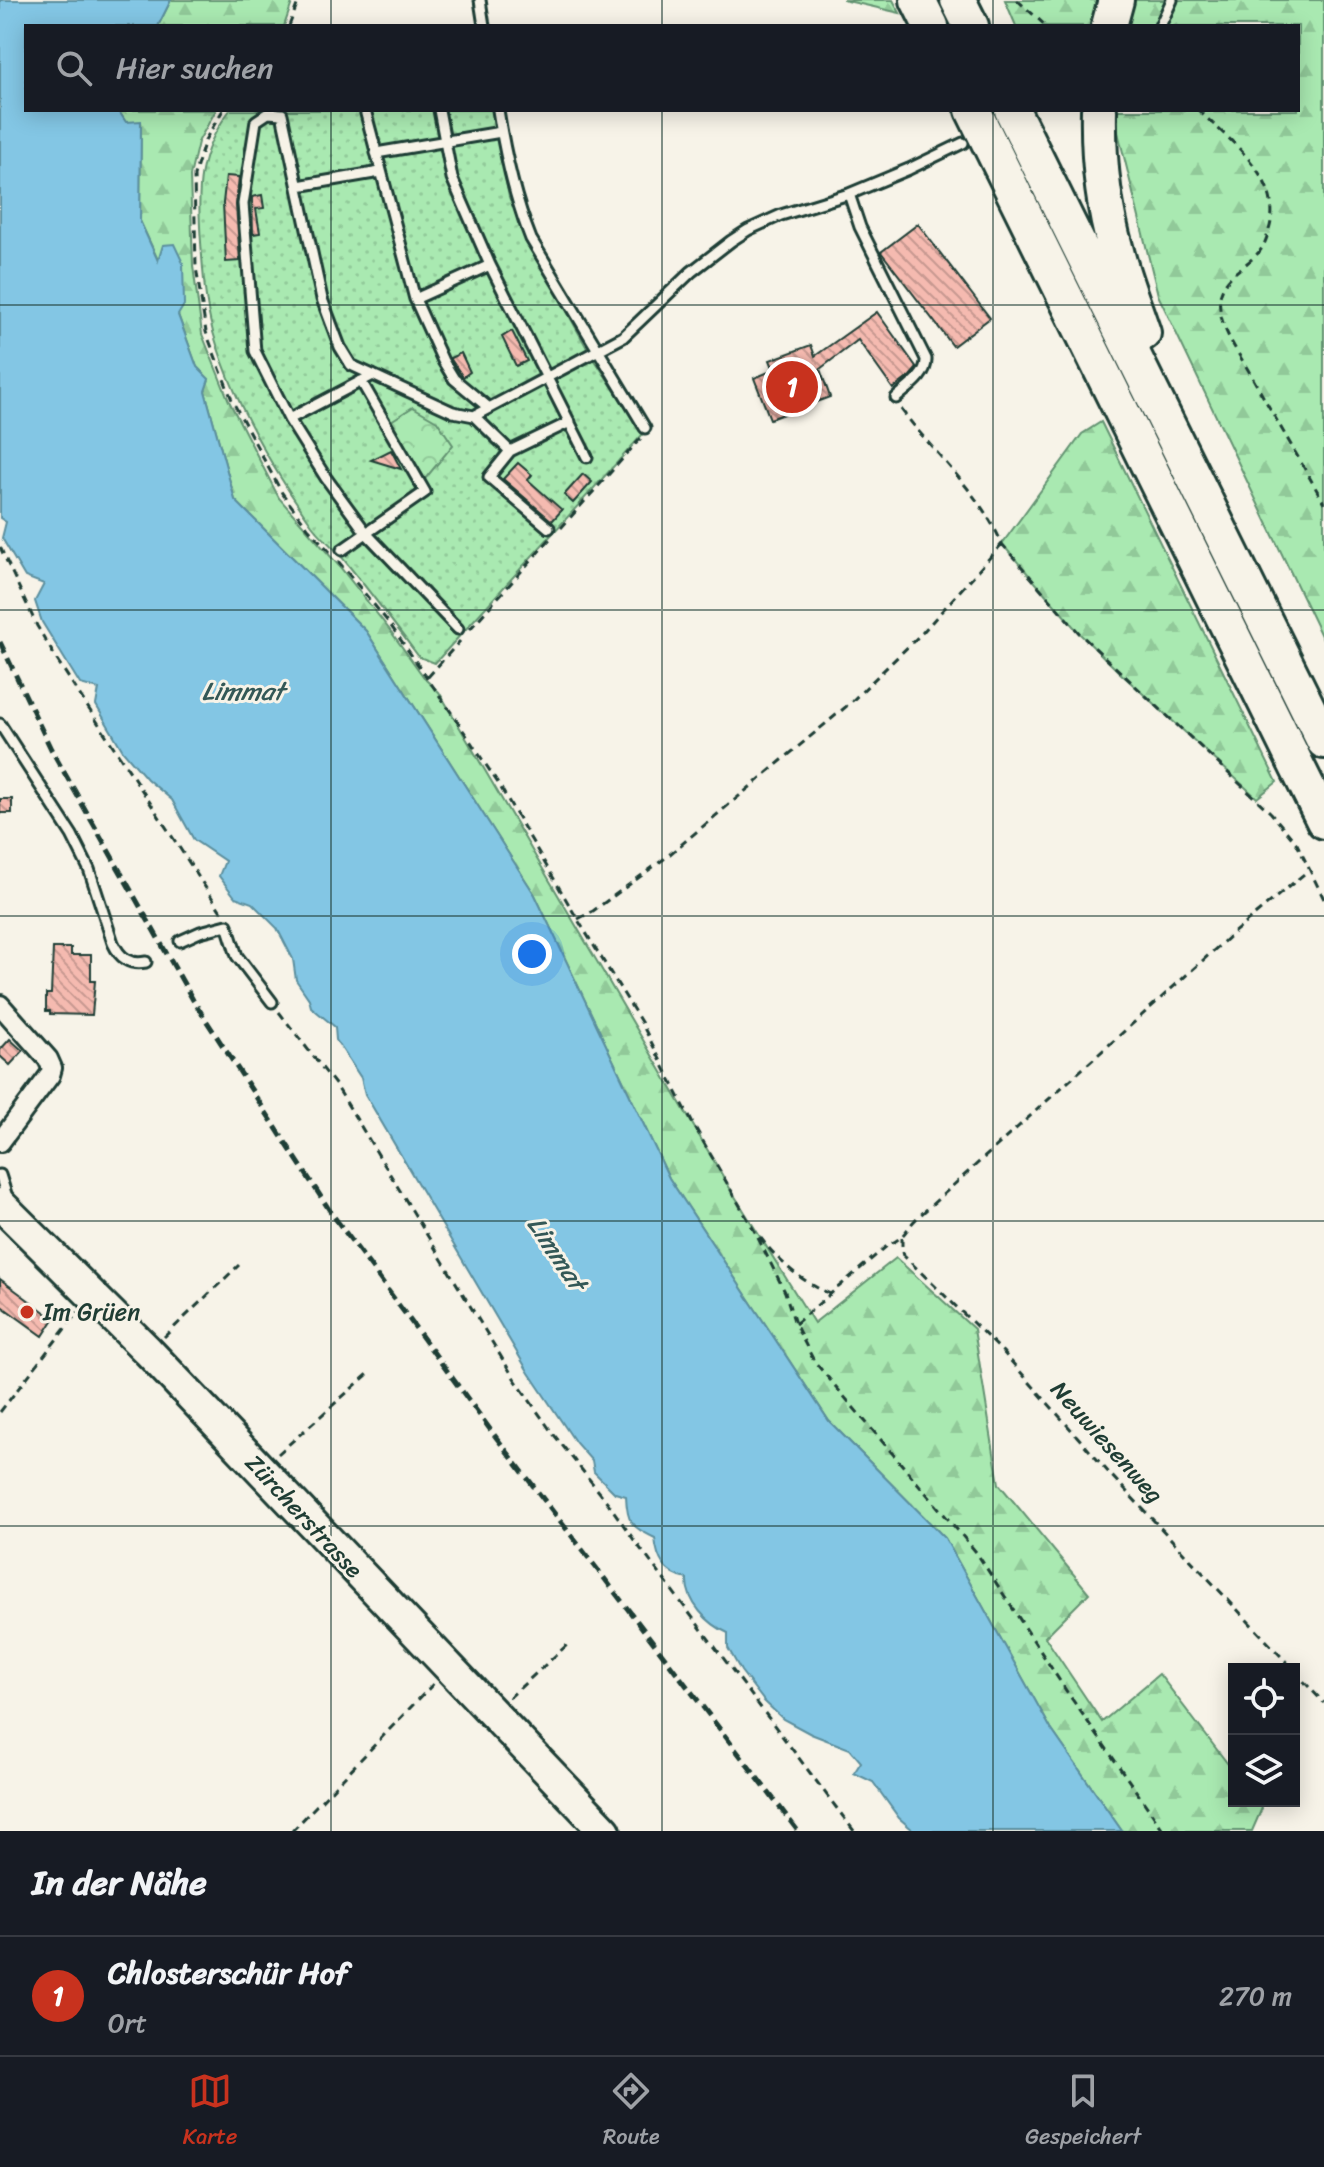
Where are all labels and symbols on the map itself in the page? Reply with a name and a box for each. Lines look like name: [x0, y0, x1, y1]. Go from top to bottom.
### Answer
pin: 1: [766, 357, 818, 417]
water label: Limmat: [202, 668, 289, 714]
your location: [512, 934, 552, 974]
water label: Limmat: [515, 1206, 602, 1304]
place label: Im Grüen: [42, 1291, 140, 1333]
marker: Im Grüen: [18, 1303, 36, 1321]
street label: Neuwiesenweg: [1040, 1371, 1174, 1513]
street label: Zürcherstrasse: [235, 1444, 374, 1589]

